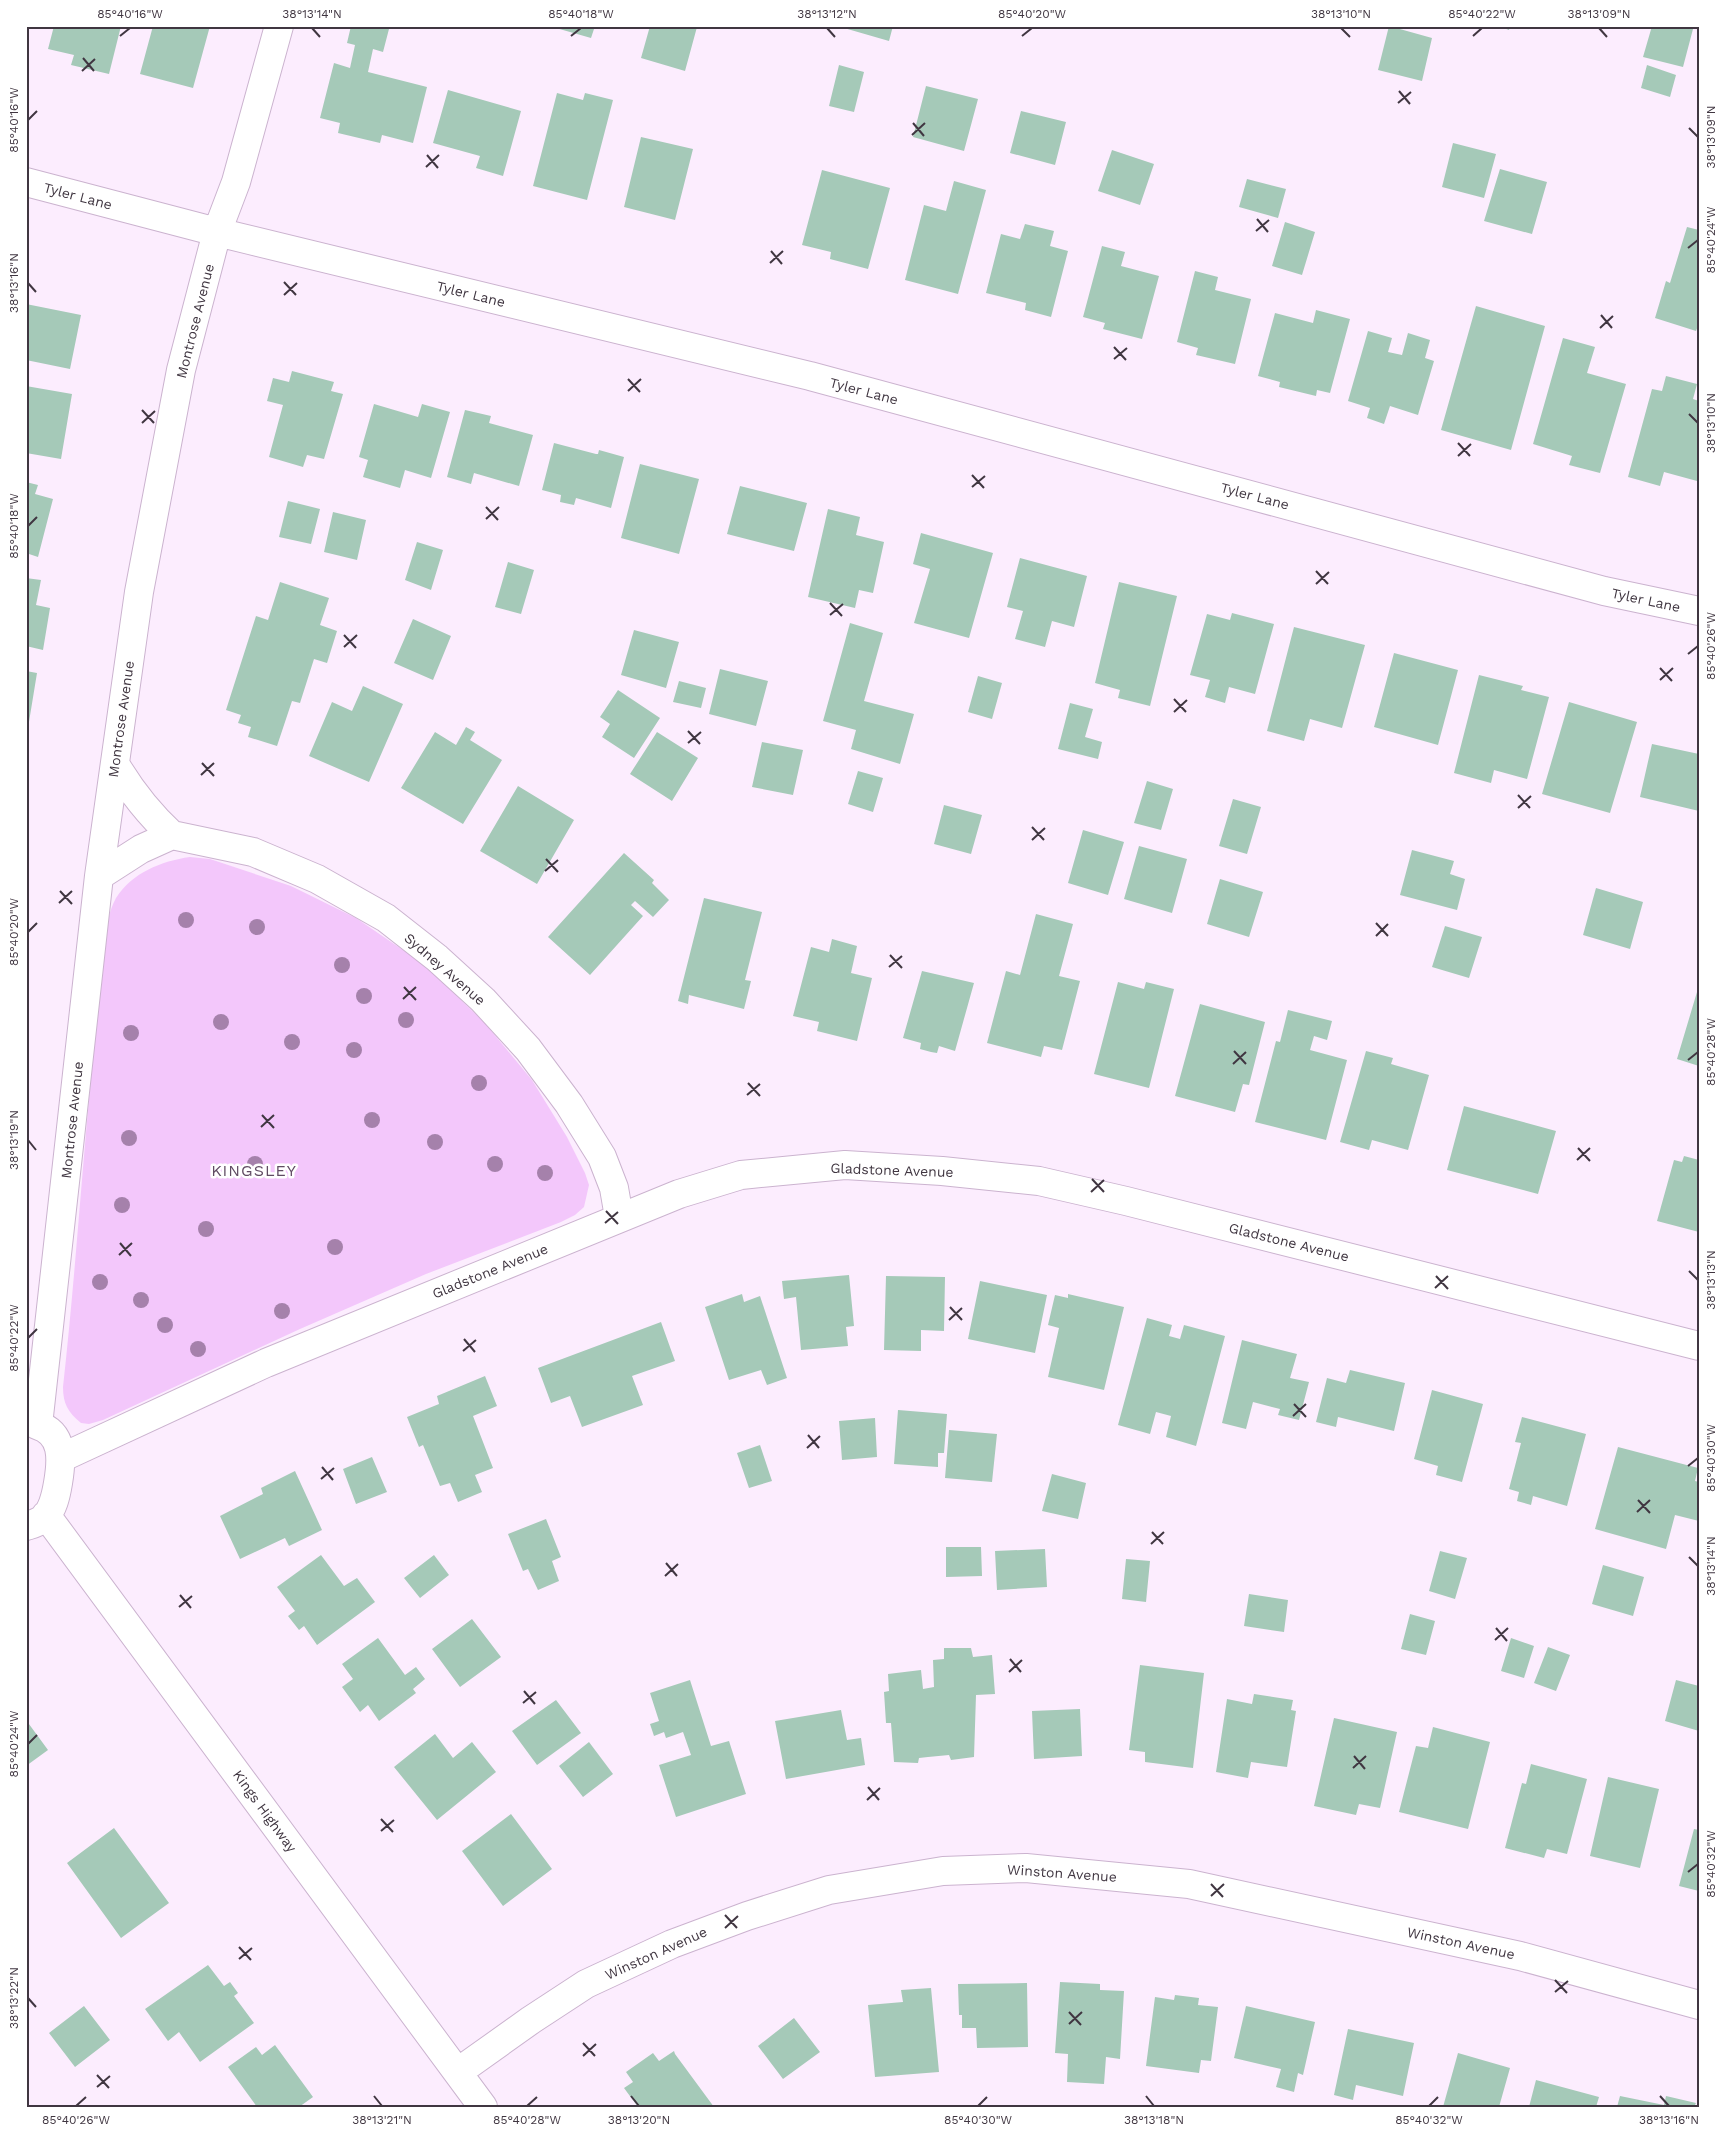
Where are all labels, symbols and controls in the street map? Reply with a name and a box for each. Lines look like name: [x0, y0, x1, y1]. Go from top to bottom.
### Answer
text: 85°40'16"W: [97, 7, 163, 21]
text: 38°13'14"N: [282, 7, 342, 21]
text: 85°40'18"W: [548, 7, 614, 21]
text: 38°13'12"N: [797, 7, 857, 21]
text: 85°40'20"W: [998, 7, 1066, 21]
text: 38°13'10"N: [1311, 7, 1371, 21]
text: 85°40'22"W: [1448, 7, 1516, 21]
text: 38°13'09"N: [1568, 7, 1630, 21]
text: 85°40'16"W: [7, 87, 21, 153]
text: 38°13'09"N: [1704, 106, 1718, 168]
street label: Tyler Lane: [42, 179, 114, 213]
text: 85°40'24"W: [1704, 206, 1718, 273]
text: 38°13'16"N: [7, 253, 21, 313]
street label: Montrose Avenue: [173, 262, 217, 380]
street label: Tyler Lane: [435, 278, 507, 310]
street label: Tyler Lane: [828, 374, 900, 408]
text: 38°13'10"N: [1704, 393, 1718, 453]
street label: Tyler Lane: [1219, 479, 1291, 513]
text: 85°40'18"W: [7, 493, 21, 559]
street label: Tyler Lane: [1610, 585, 1682, 615]
text: 85°40'26"W: [1704, 612, 1718, 680]
street label: Montrose Avenue: [105, 660, 137, 778]
text: 85°40'20"W: [7, 898, 21, 966]
street label: Sydney Avenue: [401, 930, 489, 1008]
text: 85°40'28"W: [1704, 1018, 1718, 1086]
street label: Montrose Avenue: [58, 1061, 86, 1179]
text: 38°13'19"N: [7, 1110, 21, 1170]
street label: Gladstone Avenue: [830, 1160, 954, 1180]
district label: KINGSLEY: [211, 1161, 297, 1180]
street label: Gladstone Avenue: [1227, 1219, 1351, 1265]
street label: Gladstone Avenue: [430, 1240, 550, 1302]
text: 38°13'13"N: [1704, 1250, 1718, 1310]
text: 85°40'22"W: [7, 1304, 21, 1372]
text: 85°40'30"W: [1704, 1424, 1718, 1492]
text: 38°13'14"N: [1704, 1536, 1718, 1596]
text: 85°40'24"W: [7, 1710, 21, 1777]
street label: Kings Highway: [230, 1767, 301, 1856]
text: 85°40'32"W: [1704, 1830, 1718, 1898]
street label: Winston Avenue: [1007, 1861, 1117, 1885]
street label: Winston Avenue: [603, 1923, 709, 1983]
street label: Winston Avenue: [1406, 1924, 1516, 1962]
text: 38°13'22"N: [7, 1967, 21, 2029]
text: 85°40'26"W: [42, 2113, 110, 2127]
text: 38°13'21"N: [352, 2113, 412, 2127]
text: 85°40'28"W: [493, 2113, 561, 2127]
text: 38°13'20"N: [608, 2113, 670, 2127]
text: 85°40'30"W: [944, 2113, 1012, 2127]
text: 38°13'18"N: [1124, 2113, 1184, 2127]
text: 85°40'32"W: [1395, 2113, 1463, 2127]
text: 38°13'16"N: [1639, 2113, 1699, 2127]

